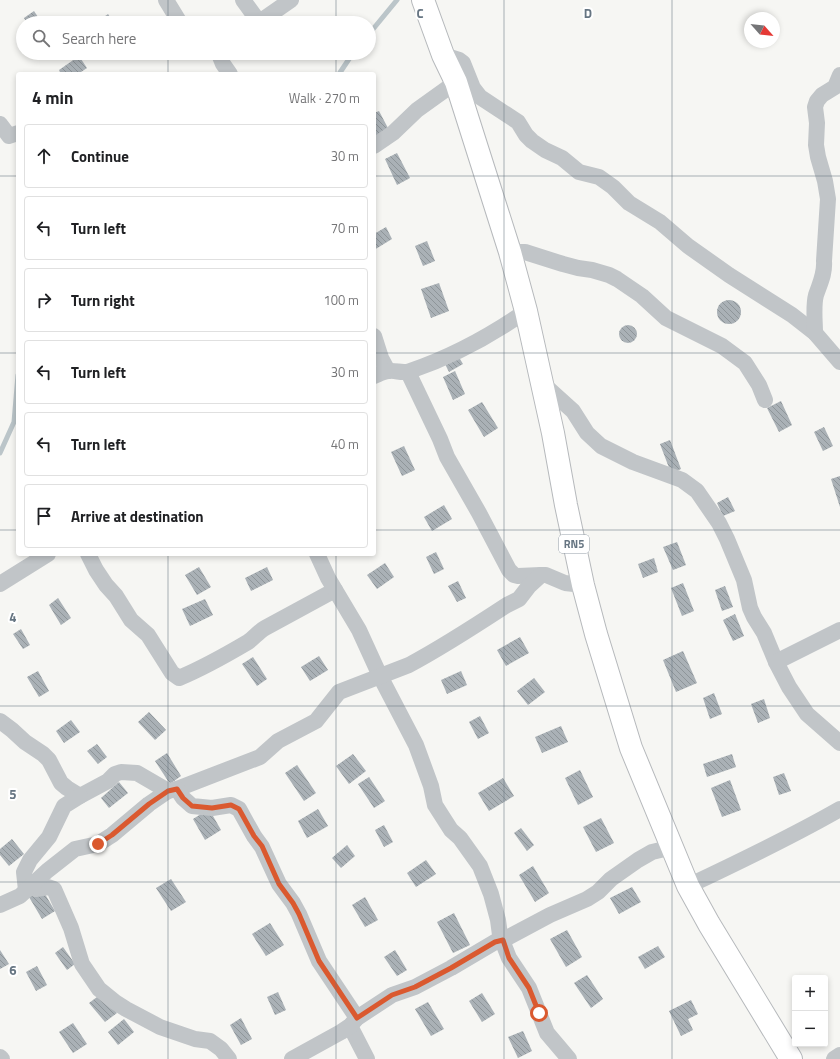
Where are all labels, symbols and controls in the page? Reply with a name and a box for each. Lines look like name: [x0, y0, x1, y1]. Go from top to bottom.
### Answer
text: C: [416, 3, 424, 23]
text: D: [584, 3, 592, 23]
north arrow: [744, 12, 780, 48]
search box: [16, 16, 376, 60]
icon: search: [30, 27, 52, 49]
text: Search here: [62, 27, 136, 50]
text: 4 min: [32, 85, 73, 111]
text: Walk · 270 m: [289, 88, 360, 108]
icon: ahead: [33, 145, 55, 167]
text: Continue: [71, 145, 129, 168]
text: 30 m: [331, 146, 359, 166]
icon: left: [33, 217, 55, 239]
text: Turn left: [71, 217, 126, 240]
text: 70 m: [331, 218, 359, 238]
icon: right: [33, 289, 55, 311]
text: Turn right: [71, 289, 135, 312]
text: 100 m: [323, 290, 359, 310]
icon: left: [33, 361, 55, 383]
text: Turn left: [71, 361, 126, 384]
text: 30 m: [331, 362, 359, 382]
icon: left: [33, 433, 55, 455]
text: Turn left: [71, 433, 126, 456]
text: 40 m: [331, 434, 359, 454]
icon: arrive: [33, 505, 55, 527]
text: Arrive at destination: [71, 505, 204, 528]
road number: RN5: [559, 535, 589, 553]
text: 4: [9, 607, 17, 627]
text: 5: [9, 784, 17, 804]
route end: [89, 835, 107, 853]
text: 6: [9, 960, 17, 980]
map controls: [792, 975, 828, 1047]
button: +: [792, 975, 828, 1011]
route start: [530, 1004, 548, 1022]
button: −: [792, 1011, 828, 1047]

